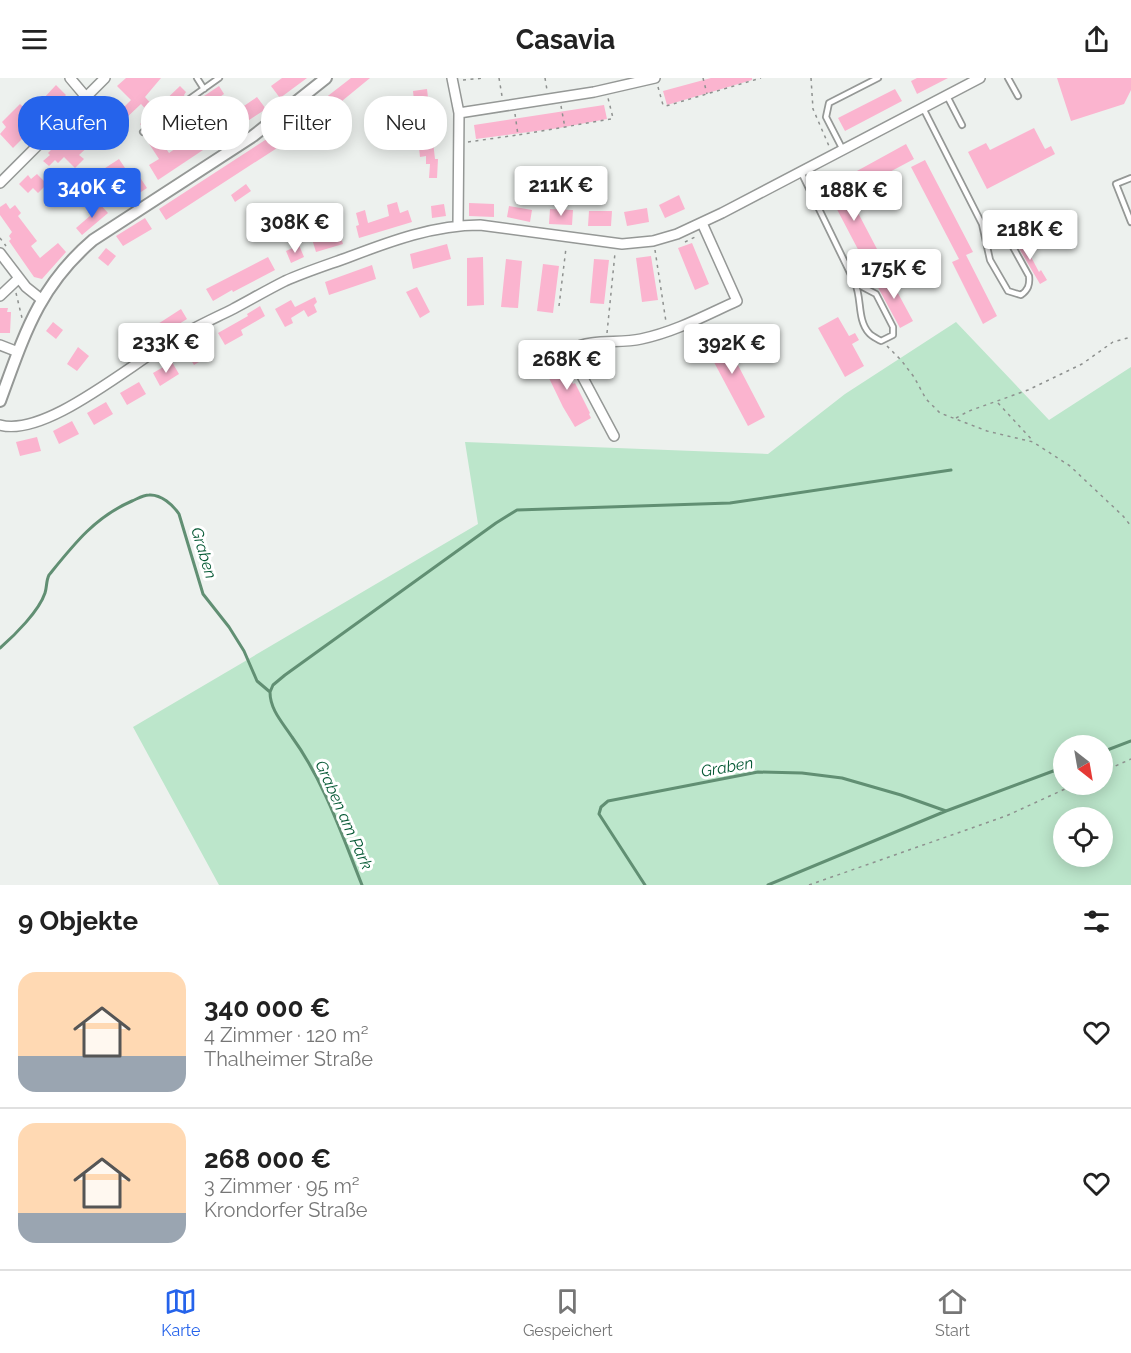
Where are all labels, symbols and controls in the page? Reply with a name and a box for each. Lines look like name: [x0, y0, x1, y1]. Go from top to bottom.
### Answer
icon: menu: [18, 23, 51, 56]
icon: share: [1080, 23, 1113, 56]
text: Casavia: [516, 24, 615, 55]
chip: Kaufen: [18, 96, 129, 150]
chip: Mieten: [141, 96, 249, 150]
chip: Filter: [261, 96, 352, 150]
chip: Neu: [364, 96, 447, 150]
pin: 211K €: [512, 166, 610, 217]
pin: 340K €: [43, 168, 141, 219]
pin: 188K €: [805, 171, 903, 222]
text: 211K €: [529, 173, 593, 197]
text: 340K €: [58, 175, 126, 199]
text: 188K €: [820, 178, 888, 202]
pin: 308K €: [246, 203, 344, 254]
text: 308K €: [260, 210, 330, 234]
pin: 218K €: [981, 210, 1079, 261]
text: 218K €: [996, 217, 1064, 241]
pin: 175K €: [845, 249, 943, 300]
text: 175K €: [861, 256, 927, 280]
pin: 233K €: [117, 323, 215, 374]
pin: 392K €: [683, 324, 781, 375]
text: 233K €: [132, 330, 200, 354]
text: 392K €: [698, 331, 766, 355]
pin: 268K €: [518, 340, 616, 391]
text: 268K €: [532, 347, 602, 371]
water label: Graben: [187, 525, 221, 581]
north arrow: [1053, 735, 1113, 795]
map controls: [1053, 735, 1113, 867]
water label: Graben: [699, 753, 755, 781]
water label: Graben am Park: [311, 757, 377, 873]
button: locate: [1053, 807, 1113, 867]
icon: filters: [1080, 905, 1113, 938]
text: 9 Objekte: [18, 906, 138, 936]
text: 340 000 €: [204, 993, 330, 1023]
icon: home: [66, 996, 138, 1068]
icon: heart: [1080, 1016, 1113, 1049]
text: 4 Zimmer · 120 m²: [204, 1023, 368, 1047]
text: Thalheimer Straße: [204, 1047, 373, 1071]
text: 268 000 €: [204, 1144, 331, 1174]
icon: home: [66, 1147, 138, 1219]
icon: heart: [1080, 1167, 1113, 1200]
text: 3 Zimmer · 95 m²: [204, 1174, 360, 1198]
text: Krondorfer Straße: [204, 1198, 367, 1222]
tab: Karte: [161, 1285, 200, 1340]
tab: Gespeichert: [523, 1285, 613, 1340]
tab: Start: [935, 1285, 970, 1340]

